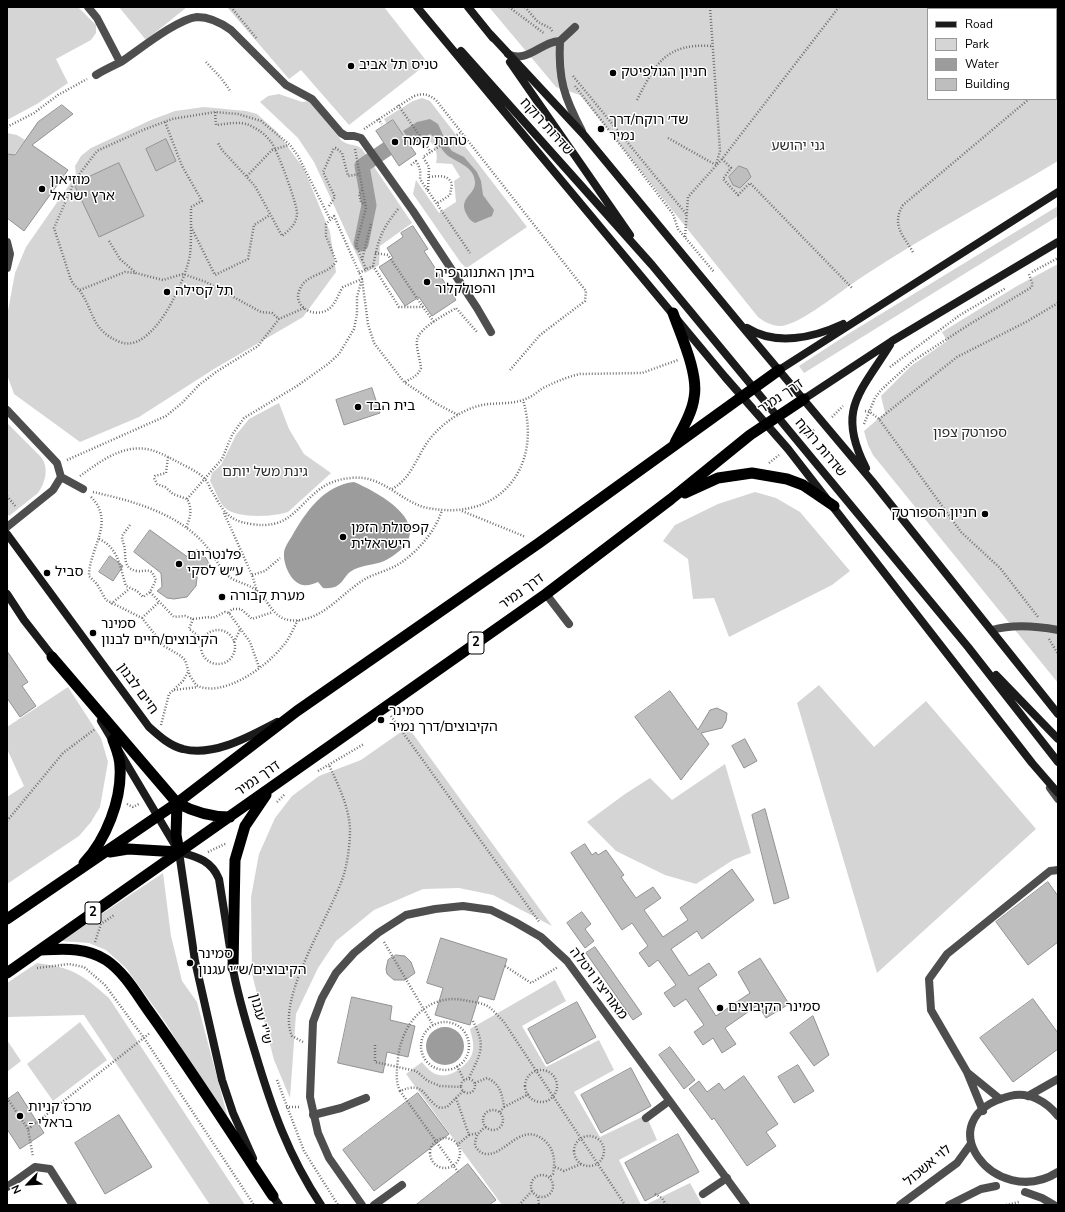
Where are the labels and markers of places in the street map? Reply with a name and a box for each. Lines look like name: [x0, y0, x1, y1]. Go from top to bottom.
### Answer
place label: טניס תל אביב: [359, 58, 438, 74]
marker: טניס תל אביב: [346, 61, 356, 71]
place label: חניון הגולפיטק: [621, 65, 707, 81]
marker: חניון הגולפיטק: [608, 68, 618, 78]
place label: שד׳ רוקח/דרך נמיר: [609, 113, 688, 146]
marker: שד׳ רוקח/דרך נמיר: [596, 124, 606, 134]
place label: טחנת קמח: [403, 134, 467, 150]
marker: טחנת קמח: [390, 137, 400, 147]
place label: מוזיאון ארץ ישראל: [50, 173, 115, 206]
marker: מוזיאון ארץ ישראל: [37, 184, 47, 194]
place label: ביתן האתנוגרפיה והפולקלור: [435, 266, 535, 298]
marker: ביתן האתנוגרפיה והפולקלור: [422, 277, 432, 287]
place label: תל קסילה: [175, 284, 233, 300]
marker: תל קסילה: [162, 287, 172, 297]
place label: בית הבד: [366, 399, 415, 415]
marker: בית הבד: [353, 402, 363, 412]
place label: חניון הספורטק: [892, 506, 977, 522]
marker: חניון הספורטק: [980, 509, 990, 519]
place label: קפסולת הזמן הישראלית: [351, 521, 429, 554]
marker: קפסולת הזמן הישראלית: [338, 532, 348, 542]
place label: פלנטריום ע״ש לסקי: [187, 548, 243, 580]
marker: פלנטריום ע״ש לסקי: [174, 559, 184, 569]
place label: סביל: [55, 565, 83, 581]
marker: סביל: [42, 568, 52, 578]
place label: מערת קבורה: [230, 589, 305, 605]
marker: מערת קבורה: [217, 592, 227, 602]
place label: סמינר הקיבוצים/חיים לבנון: [101, 617, 218, 650]
marker: סמינר הקיבוצים/חיים לבנון: [88, 628, 98, 638]
place label: סמינר הקיבוצים/דרך נמיר: [389, 704, 498, 736]
marker: סמינר הקיבוצים/דרך נמיר: [376, 715, 386, 725]
place label: סמינר הקיבוצים/ש״י עגנון: [198, 947, 306, 980]
marker: סמינר הקיבוצים/ש״י עגנון: [185, 958, 195, 968]
place label: סמינר הקיבוצים: [728, 1000, 820, 1016]
marker: סמינר הקיבוצים: [715, 1003, 725, 1013]
place label: מרכז קניות - בראלי: [28, 1100, 92, 1132]
marker: מרכז קניות - בראלי: [15, 1111, 25, 1121]

